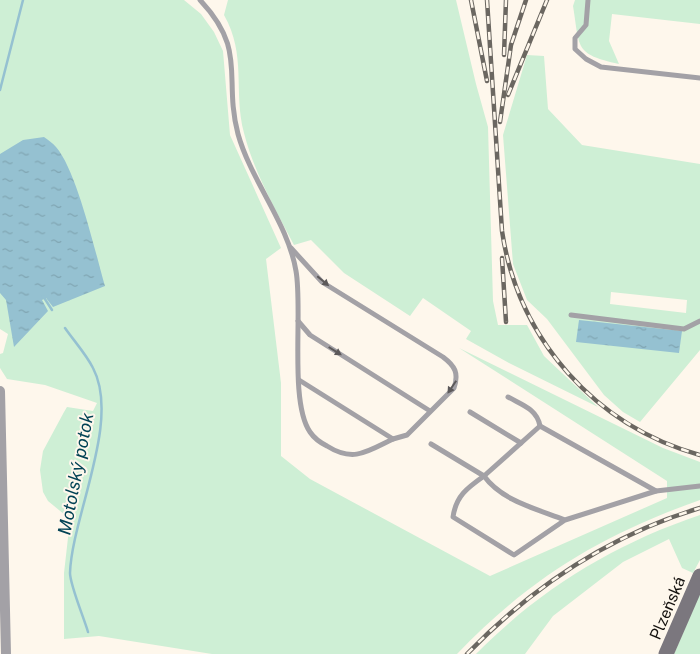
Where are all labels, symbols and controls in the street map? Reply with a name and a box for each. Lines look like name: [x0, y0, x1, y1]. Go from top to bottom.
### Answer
one-way arrow: [316, 275, 329, 286]
one-way arrow: [328, 346, 341, 355]
one-way arrow: [447, 380, 457, 394]
water label: Motolský potok: [53, 411, 98, 537]
street label: Plzeňská: [646, 574, 689, 643]

